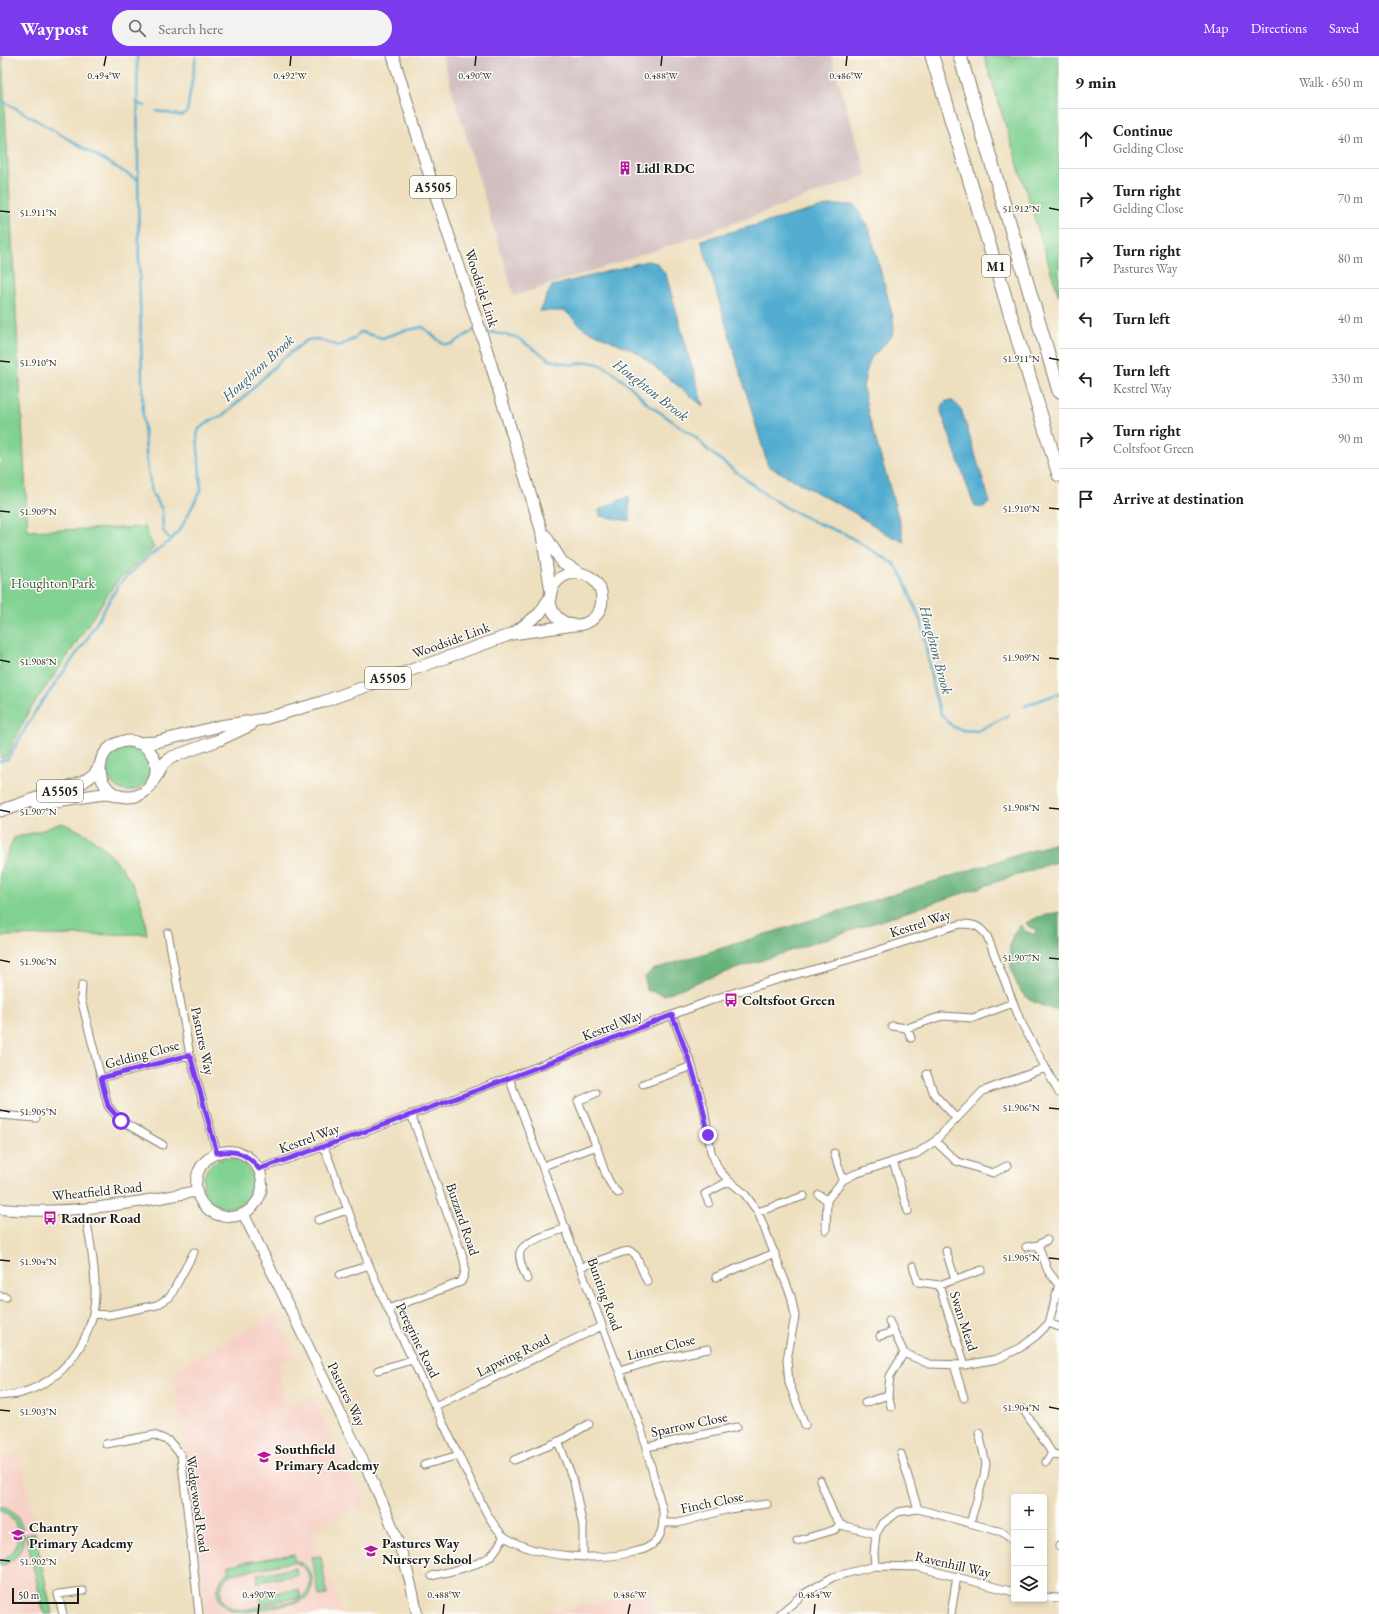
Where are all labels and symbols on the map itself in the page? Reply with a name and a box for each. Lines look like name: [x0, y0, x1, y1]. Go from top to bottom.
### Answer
text: 0.494°W: [87, 69, 122, 82]
text: 0.492°W: [273, 69, 308, 82]
text: 0.490°W: [458, 69, 493, 82]
text: 0.488°W: [644, 69, 679, 82]
text: 0.486°W: [829, 69, 864, 82]
place label: Lidl RDC: [636, 159, 695, 177]
building icon: Lidl RDC: [617, 160, 633, 176]
road number: A5505: [410, 176, 456, 198]
text: 51.912°N: [1002, 202, 1040, 215]
text: 51.911°N: [19, 206, 57, 219]
street label: Woodside Link: [461, 247, 503, 330]
road number: M1: [982, 255, 1010, 277]
water label: Houghton Brook: [217, 330, 298, 406]
text: 51.911°N: [1002, 352, 1040, 365]
water label: Houghton Brook: [609, 354, 693, 425]
text: 51.910°N: [19, 356, 57, 369]
text: 51.910°N: [1002, 502, 1040, 515]
text: 51.909°N: [19, 505, 57, 518]
park label: Houghton Park: [11, 574, 96, 592]
water label: Houghton Brook: [915, 603, 957, 696]
street label: Woodside Link: [410, 618, 493, 662]
text: 51.909°N: [1002, 651, 1040, 664]
text: 51.908°N: [19, 655, 57, 668]
road number: A5505: [365, 667, 411, 689]
road number: A5505: [37, 780, 83, 802]
text: 51.908°N: [1002, 801, 1040, 814]
text: 51.907°N: [19, 805, 57, 818]
street label: Kestrel Way: [887, 904, 954, 941]
text: 51.907°N: [1002, 951, 1040, 964]
text: 51.906°N: [19, 955, 57, 968]
place label: Coltsfoot Green: [742, 991, 835, 1009]
bus stop icon: Coltsfoot Green: [723, 992, 739, 1008]
street label: Pastures Way: [187, 1005, 219, 1078]
street label: Kestrel Way: [579, 1005, 646, 1045]
street label: Gelding Close: [103, 1035, 182, 1073]
text: 51.906°N: [1002, 1101, 1040, 1114]
text: 51.905°N: [19, 1105, 57, 1118]
route start: [112, 1112, 130, 1130]
street label: Kestrel Way: [276, 1118, 343, 1157]
route end: [699, 1126, 717, 1144]
street label: Wheatfield Road: [51, 1177, 144, 1205]
street label: Buzzard Road: [442, 1180, 484, 1259]
place label: Radnor Road: [61, 1209, 141, 1227]
bus stop icon: Radnor Road: [42, 1210, 58, 1226]
text: 51.905°N: [1002, 1251, 1040, 1264]
text: 51.904°N: [19, 1255, 57, 1268]
street label: Bunting Road: [583, 1255, 627, 1334]
street label: Swan Mead: [946, 1289, 982, 1354]
street label: Peregrine Road: [392, 1299, 444, 1382]
street label: Lapwing Road: [473, 1329, 553, 1380]
street label: Linnet Close: [625, 1330, 697, 1364]
street label: Pastures Way: [324, 1359, 371, 1430]
text: 51.904°N: [1002, 1401, 1040, 1414]
text: 51.903°N: [19, 1405, 57, 1418]
street label: Sparrow Close: [649, 1407, 729, 1441]
place label: Southfield Primary Academy: [275, 1440, 379, 1474]
school or university icon: Southfield Primary Academy: [256, 1449, 272, 1465]
street label: Wedgewood Road: [182, 1454, 214, 1555]
street label: Finch Close: [679, 1486, 746, 1517]
place label: Chantry Primary Academy: [29, 1518, 133, 1552]
school or university icon: Chantry Primary Academy: [10, 1527, 26, 1543]
place label: Pastures Way Nursery School: [382, 1534, 472, 1568]
school or university icon: Pastures Way Nursery School: [363, 1543, 379, 1559]
street label: Ravenhill Way: [913, 1547, 993, 1582]
text: 51.902°N: [19, 1555, 57, 1568]
scale bar: [12, 1586, 79, 1605]
text: 0.490°W: [242, 1588, 277, 1601]
text: 0.488°W: [427, 1588, 462, 1601]
text: 0.486°W: [613, 1588, 648, 1601]
text: 0.484°W: [798, 1588, 833, 1601]

